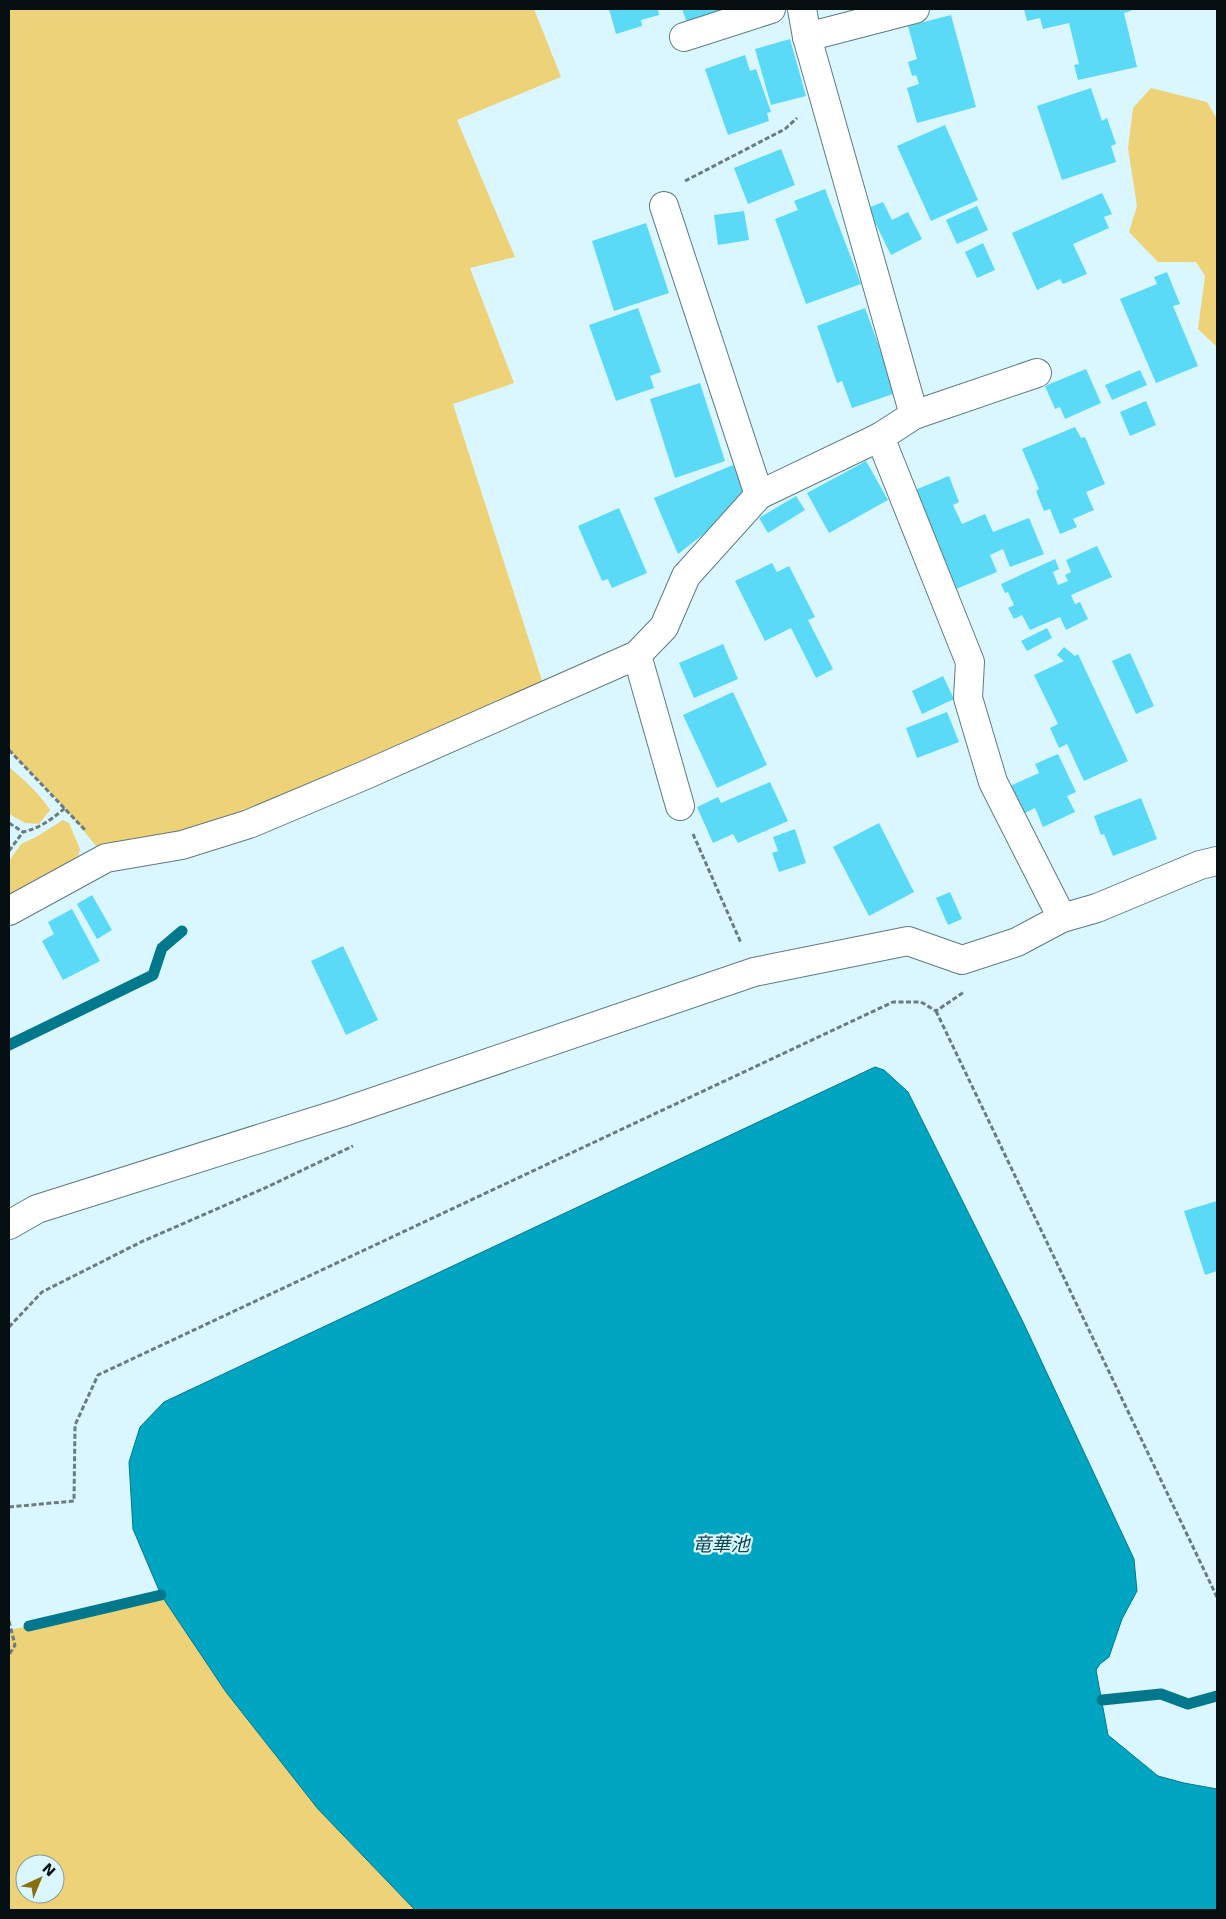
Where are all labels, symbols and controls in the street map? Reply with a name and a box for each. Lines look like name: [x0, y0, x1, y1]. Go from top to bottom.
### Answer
water label: 竜華池: [692, 1533, 751, 1555]
north arrow: [15, 1854, 65, 1904]
text: N: [39, 1860, 59, 1879]

